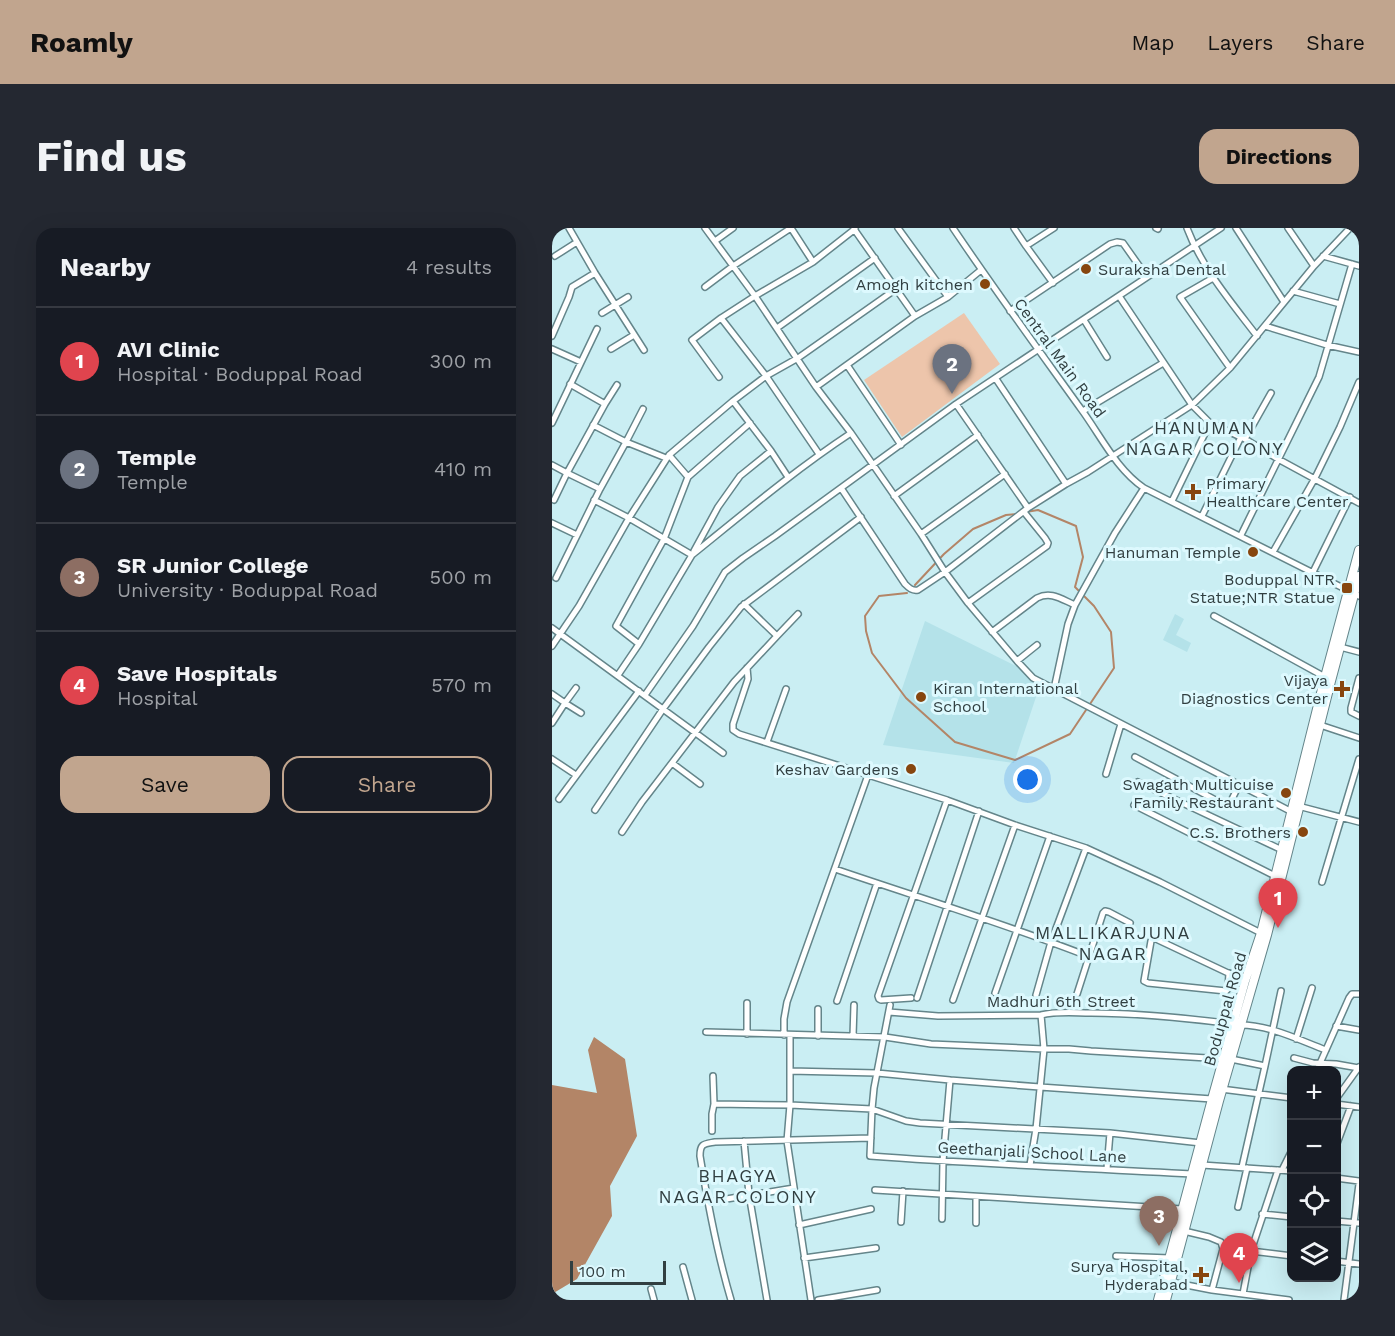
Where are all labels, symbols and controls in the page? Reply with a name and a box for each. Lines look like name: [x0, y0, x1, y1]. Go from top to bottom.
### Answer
text: Roamly: [30, 26, 133, 59]
text: Map: [1131, 30, 1174, 55]
text: Layers: [1207, 30, 1273, 55]
text: Share: [1306, 30, 1365, 55]
button: Directions: [1199, 129, 1359, 184]
text: Find us: [36, 132, 187, 181]
text: Nearby: [60, 252, 151, 282]
text: 4 results: [406, 255, 492, 279]
place label: Suraksha Dental: [1098, 260, 1226, 279]
marker: Suraksha Dental: [1079, 262, 1093, 276]
place label: Amogh kitchen: [856, 275, 973, 294]
marker: Amogh kitchen: [978, 277, 992, 291]
street label: Central Main Road: [1010, 295, 1110, 421]
text: AVI Clinic: [117, 337, 220, 362]
pin: 2: [932, 344, 972, 394]
text: 1: [75, 349, 84, 373]
text: 300 m: [430, 349, 492, 373]
text: Hospital · Boduppal Road: [117, 362, 363, 386]
district label: HANUMAN NAGAR COLONY: [1126, 417, 1284, 459]
text: Temple: [117, 445, 197, 470]
text: 2: [74, 457, 85, 481]
text: 410 m: [434, 457, 492, 481]
text: Temple: [117, 470, 188, 494]
place label: Primary Healthcare Center: [1206, 474, 1349, 511]
marker: Primary Healthcare Center: [1184, 483, 1202, 501]
place label: Hanuman Temple: [1105, 543, 1241, 562]
marker: Hanuman Temple: [1246, 545, 1260, 559]
text: SR Junior College: [117, 553, 308, 578]
text: 3: [74, 565, 85, 589]
text: 500 m: [430, 565, 492, 589]
place label: Boduppal NTR Statue;NTR Statue: [1190, 570, 1335, 607]
text: University · Boduppal Road: [117, 578, 378, 602]
marker: Boduppal NTR Statue;NTR Statue: [1340, 581, 1354, 595]
text: Save Hospitals: [117, 661, 277, 686]
place label: Vijaya Diagnostics Center: [1181, 671, 1328, 708]
text: 4: [73, 673, 86, 697]
text: 570 m: [431, 673, 492, 697]
place label: Kiran International School: [933, 679, 1079, 716]
marker: Vijaya Diagnostics Center: [1333, 680, 1351, 698]
text: Hospital: [117, 686, 198, 710]
marker: Kiran International School: [914, 690, 928, 704]
button: Save: [60, 756, 270, 813]
button: Share: [282, 756, 492, 813]
place label: Keshav Gardens: [775, 760, 899, 779]
marker: Keshav Gardens: [904, 762, 918, 776]
your location: [1013, 765, 1042, 794]
place label: Swagath Multicuise Family Restaurant: [1122, 775, 1274, 812]
marker: Swagath Multicuise Family Restaurant: [1279, 786, 1293, 800]
place label: C.S. Brothers: [1189, 823, 1291, 842]
marker: C.S. Brothers: [1296, 825, 1310, 839]
pin: 1: [1258, 878, 1298, 928]
district label: MALLIKARJUNA NAGAR: [1035, 922, 1191, 964]
street label: Boduppal Road: [1200, 950, 1250, 1068]
street label: Madhuri 6th Street: [987, 992, 1136, 1011]
map controls: [1287, 1066, 1341, 1282]
button: +: [1287, 1066, 1341, 1120]
button: −: [1287, 1120, 1341, 1174]
street label: Geethanjali School Lane: [937, 1138, 1127, 1166]
district label: BHAGYA NAGAR COLONY: [659, 1165, 817, 1207]
button: locate: [1287, 1174, 1341, 1228]
pin: 3: [1140, 1196, 1178, 1246]
button: layers: [1287, 1228, 1341, 1282]
pin: 4: [1220, 1234, 1258, 1283]
place label: Surya Hospital, Hyderabad: [1070, 1257, 1188, 1294]
scale bar: [570, 1258, 666, 1286]
text: 100 m: [579, 1262, 626, 1281]
marker: Surya Hospital, Hyderabad: [1192, 1266, 1210, 1284]

